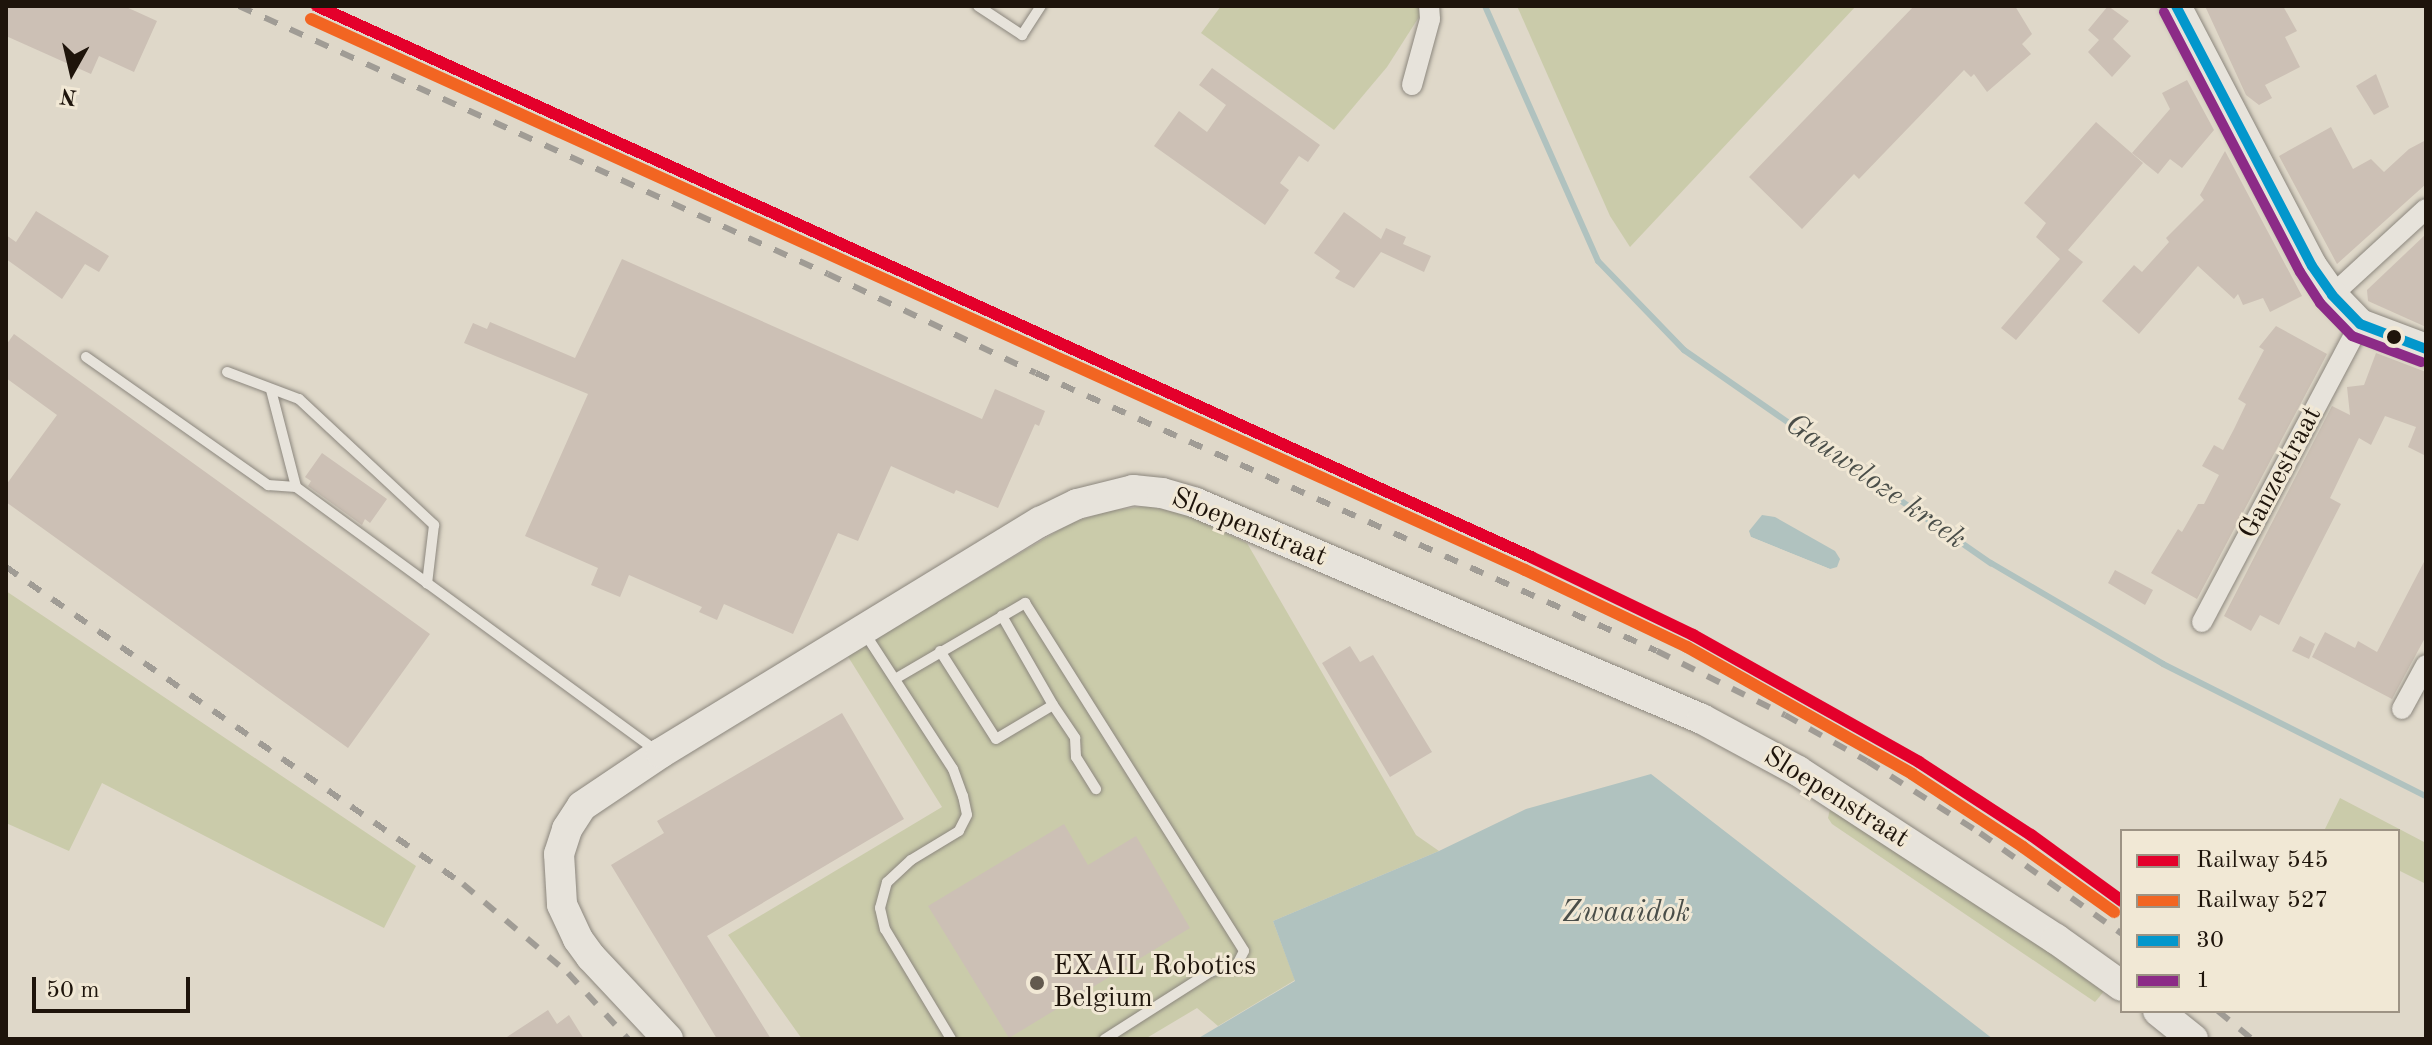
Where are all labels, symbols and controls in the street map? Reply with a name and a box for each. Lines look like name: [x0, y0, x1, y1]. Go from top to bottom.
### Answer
north arrow: [32, 32, 112, 112]
text: N: [59, 84, 79, 108]
unlabelled marker: [2386, 329, 2402, 345]
street label: Ganzestraat: [2232, 401, 2330, 545]
water label: Gauweloze kreek: [1778, 406, 1972, 558]
street label: Sloepenstraat: [1166, 482, 1332, 574]
street label: Sloepenstraat: [1757, 740, 1915, 856]
legend: [2120, 829, 2400, 1013]
text: Railway 545: [2196, 849, 2329, 873]
text: Railway 527: [2196, 889, 2329, 913]
water label: Zwaaidok: [1562, 895, 1690, 931]
text: 30: [2196, 929, 2224, 953]
place label: EXAIL Robotics Belgium: [1053, 950, 1256, 1016]
scale bar: [36, 961, 194, 1011]
text: 1: [2196, 969, 2210, 993]
marker: EXAIL Robotics Belgium: [1028, 974, 1046, 992]
text: 50 m: [46, 979, 100, 1003]

